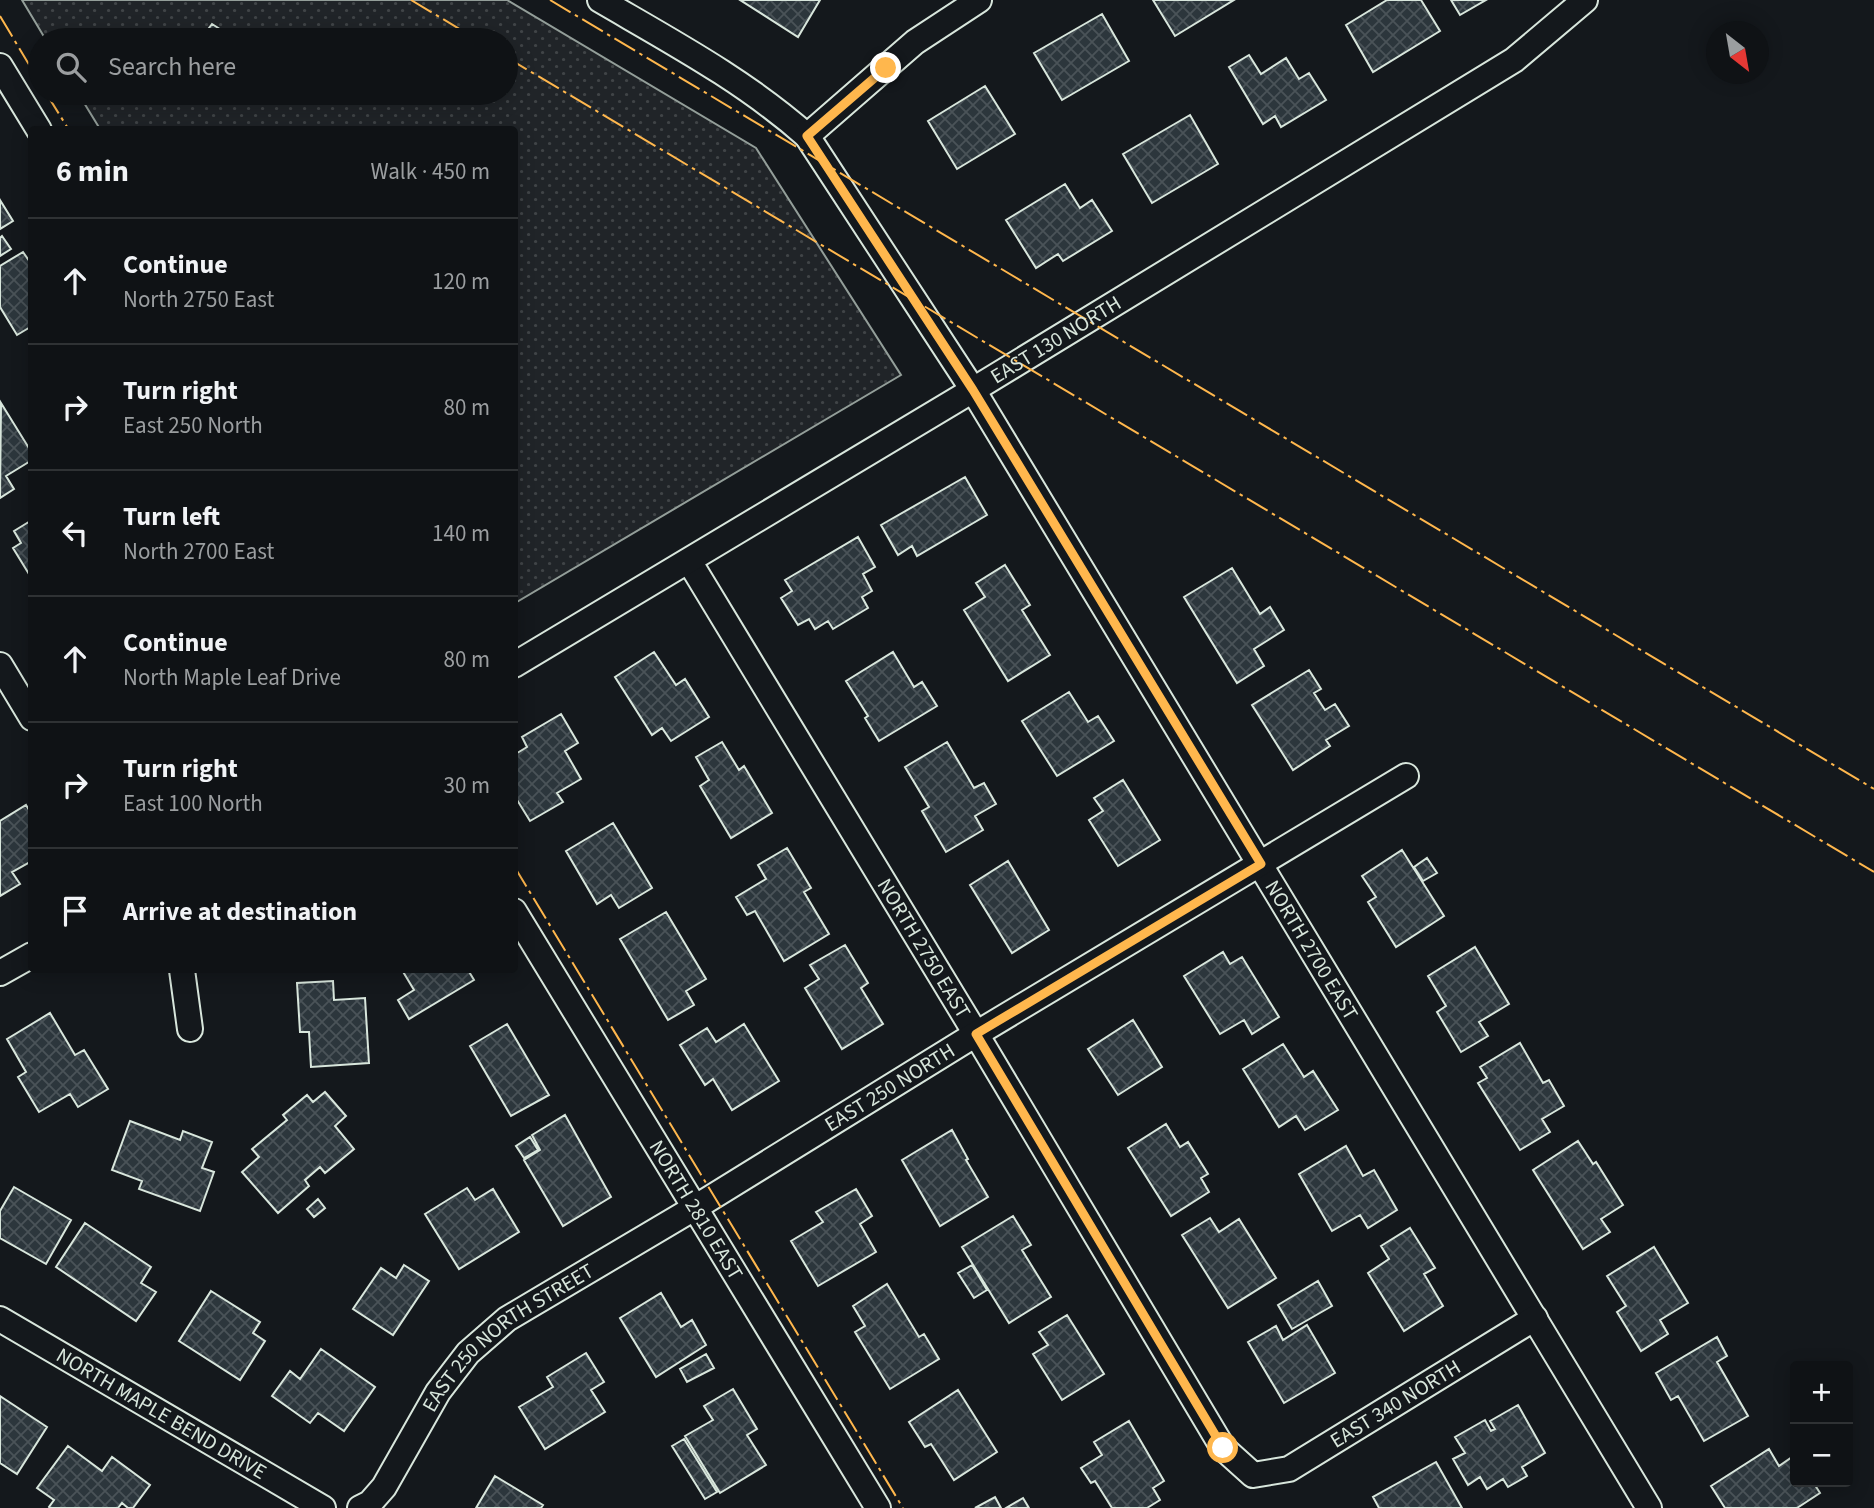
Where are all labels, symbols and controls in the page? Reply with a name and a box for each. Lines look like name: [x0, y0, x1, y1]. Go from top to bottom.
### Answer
north arrow: [1706, 21, 1769, 84]
search box: [28, 28, 518, 105]
icon: search: [52, 48, 90, 86]
text: Search here: [108, 48, 236, 85]
route end: [870, 52, 901, 83]
text: 6 min: [56, 150, 129, 193]
text: Walk · 450 m: [371, 155, 490, 188]
text: Continue: [123, 246, 228, 283]
icon: ahead: [56, 262, 94, 300]
text: 120 m: [432, 265, 490, 298]
text: North 2750 East: [123, 283, 274, 316]
street label: EAST 130 NORTH: [985, 288, 1127, 391]
text: Turn right: [123, 372, 238, 409]
icon: right: [56, 388, 94, 426]
text: 80 m: [443, 391, 490, 424]
text: East 250 North: [123, 409, 263, 442]
text: Turn left: [123, 498, 220, 535]
icon: left: [56, 514, 94, 552]
text: 140 m: [432, 517, 490, 550]
text: North 2700 East: [123, 535, 274, 568]
text: Continue: [123, 624, 228, 661]
icon: ahead: [56, 640, 94, 678]
text: 80 m: [443, 643, 490, 676]
text: North Maple Leaf Drive: [123, 661, 341, 694]
text: Turn right: [123, 750, 238, 787]
icon: right: [56, 766, 94, 804]
text: 30 m: [443, 769, 490, 802]
text: East 100 North: [123, 787, 263, 820]
street label: NORTH 2750 EAST: [870, 873, 978, 1024]
street label: NORTH 2700 EAST: [1258, 874, 1366, 1026]
icon: arrive: [56, 892, 94, 930]
text: Arrive at destination: [123, 893, 357, 930]
street label: EAST 250 NORTH: [819, 1036, 961, 1139]
street label: NORTH 2810 EAST: [642, 1134, 750, 1285]
street label: EAST 250 NORTH STREET: [415, 1256, 599, 1417]
street label: NORTH MAPLE BEND DRIVE: [51, 1340, 272, 1487]
street label: EAST 340 NORTH: [1324, 1352, 1466, 1455]
map controls: [1790, 1361, 1853, 1487]
button: +: [1790, 1361, 1853, 1424]
button: −: [1790, 1424, 1853, 1487]
route start: [1207, 1432, 1238, 1463]

